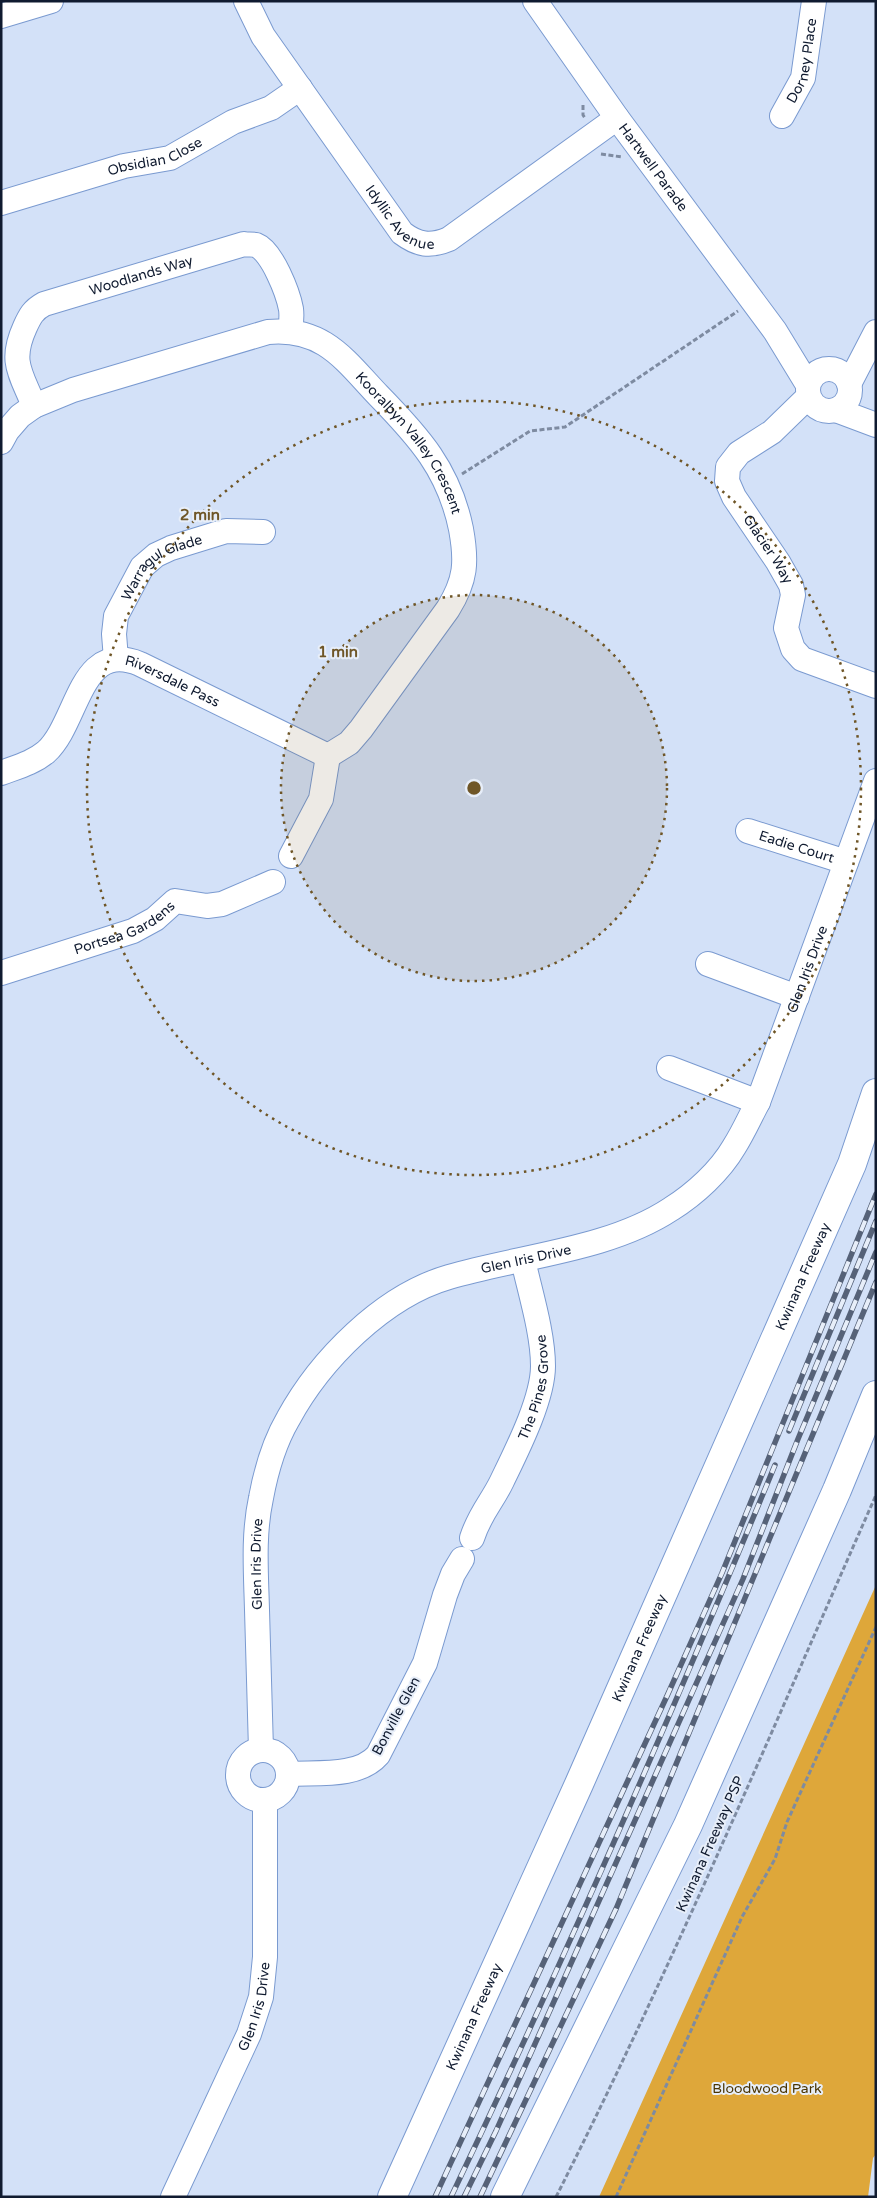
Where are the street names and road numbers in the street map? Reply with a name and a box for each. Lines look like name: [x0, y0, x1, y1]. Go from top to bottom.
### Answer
street label: Dorney Place: [782, 17, 820, 106]
street label: Hartwell Parade: [615, 120, 692, 215]
street label: Obsidian Close: [105, 133, 205, 179]
street label: Idyllic Avenue: [362, 182, 435, 252]
street label: Woodlands Way: [87, 251, 195, 298]
street label: Kooralbyn Valley Crescent: [352, 368, 466, 516]
street label: Glacier Way: [740, 511, 797, 587]
street label: Warragul Glade: [117, 530, 204, 603]
street label: Riversdale Pass: [123, 651, 223, 710]
street label: Eadie Court: [757, 827, 837, 866]
street label: Portsea Gardens: [72, 897, 178, 958]
street label: Glen Iris Drive: [783, 923, 831, 1015]
street label: Kwinana Freeway: [771, 1220, 834, 1333]
street label: Glen Iris Drive: [479, 1240, 573, 1277]
street label: The Pines Grove: [514, 1333, 552, 1442]
street label: Glen Iris Drive: [247, 1517, 266, 1610]
street label: Kwinana Freeway: [608, 1591, 670, 1704]
street label: Bonville Glen: [368, 1674, 424, 1758]
street label: Kwinana Freeway PSP: [672, 1773, 748, 1915]
street label: Kwinana Freeway: [442, 1960, 505, 2073]
street label: Glen Iris Drive: [234, 1961, 273, 2054]

